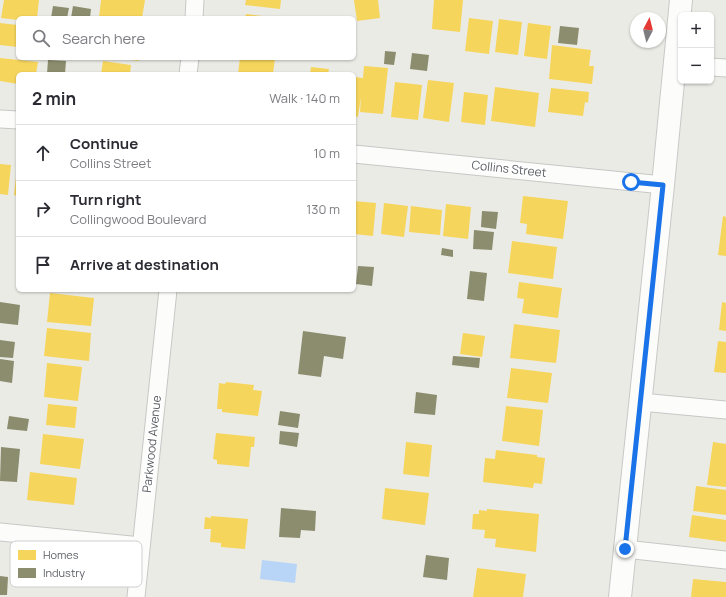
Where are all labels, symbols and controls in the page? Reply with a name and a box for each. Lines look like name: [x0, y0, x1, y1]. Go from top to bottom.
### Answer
north arrow: [630, 12, 666, 48]
map controls: [678, 12, 714, 84]
button: +: [678, 12, 714, 48]
search box: [16, 16, 356, 60]
icon: search: [30, 27, 52, 49]
text: Search here: [62, 28, 145, 49]
button: −: [678, 48, 714, 84]
text: 2 min: [32, 87, 76, 110]
text: Walk · 140 m: [269, 89, 340, 107]
text: Continue: [70, 133, 138, 154]
icon: ahead: [32, 142, 54, 164]
text: 10 m: [313, 144, 340, 162]
text: Collins Street: [70, 154, 151, 172]
street label: Collins Street: [471, 156, 548, 181]
route start: [622, 173, 640, 191]
text: Turn right: [70, 189, 141, 210]
icon: right: [32, 198, 54, 220]
text: 130 m: [306, 200, 340, 218]
text: Collingwood Boulevard: [70, 210, 206, 228]
icon: arrive: [32, 254, 54, 276]
text: Arrive at destination: [70, 254, 219, 275]
street label: Parkwood Avenue: [138, 394, 165, 493]
route end: [616, 540, 634, 558]
legend: [10, 541, 142, 587]
text: Homes: [43, 547, 79, 562]
text: Industry: [43, 565, 85, 580]

